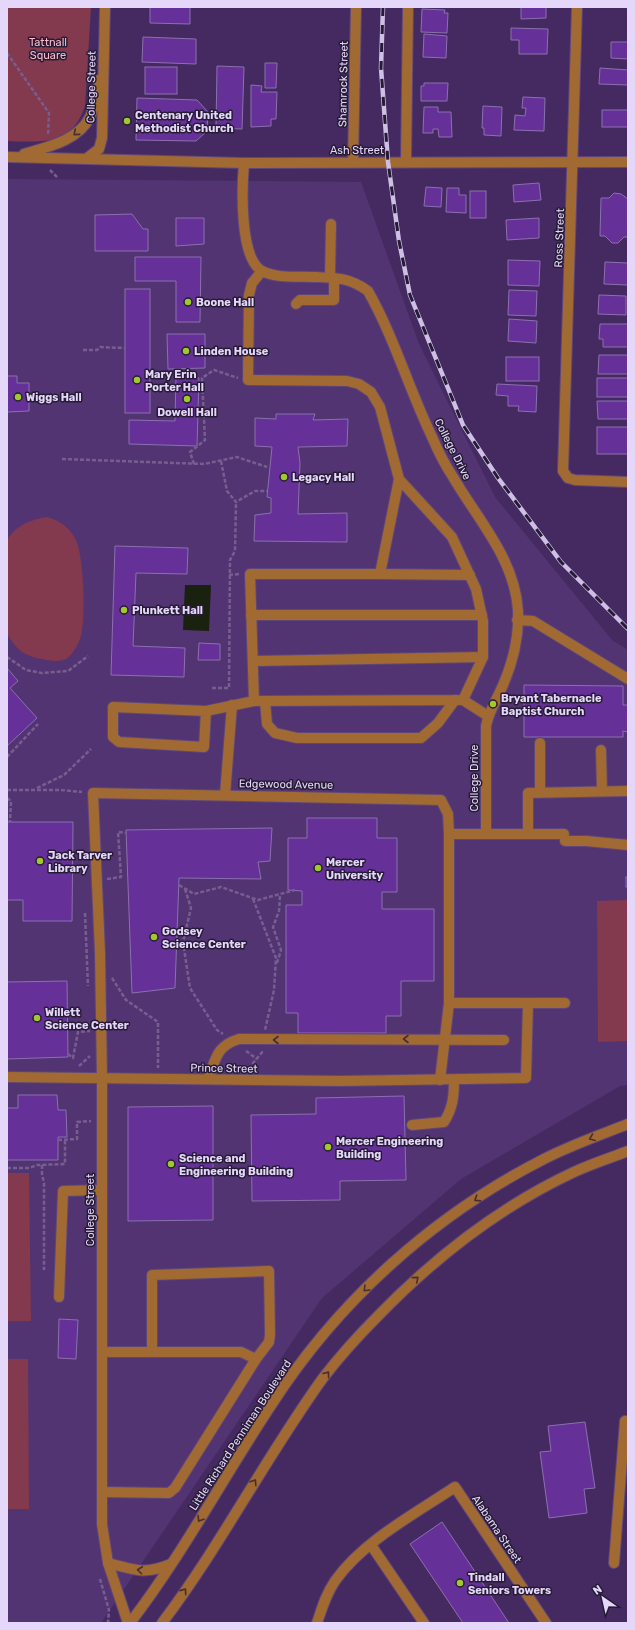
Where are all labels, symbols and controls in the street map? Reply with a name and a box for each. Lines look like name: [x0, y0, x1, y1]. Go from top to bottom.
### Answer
park label: Tattnall Square: [29, 36, 67, 62]
street label: Shamrock Street: [336, 40, 351, 127]
street label: College Street: [84, 50, 99, 123]
place label: Centenary United Methodist Church: [135, 109, 234, 135]
marker: Centenary United Methodist Church: [122, 116, 132, 126]
one-way arrow: [73, 128, 80, 135]
street label: Ash Street: [330, 144, 385, 157]
street label: Ross Street: [552, 208, 567, 268]
place label: Boone Hall: [196, 296, 254, 309]
marker: Boone Hall: [183, 297, 193, 307]
place label: Linden House: [194, 345, 269, 358]
marker: Linden House: [181, 346, 191, 356]
place label: Mary Erin Porter Hall: [145, 368, 204, 394]
marker: Mary Erin Porter Hall: [132, 375, 142, 385]
place label: Wiggs Hall: [26, 391, 82, 404]
marker: Wiggs Hall: [13, 392, 23, 402]
marker: Dowell Hall: [182, 394, 192, 404]
place label: Dowell Hall: [157, 406, 217, 419]
street label: College Drive: [432, 416, 474, 482]
place label: Legacy Hall: [292, 471, 354, 484]
marker: Legacy Hall: [279, 472, 289, 482]
place label: Plunkett Hall: [132, 604, 203, 617]
marker: Plunkett Hall: [119, 605, 129, 615]
place label: Bryant Tabernacle Baptist Church: [501, 692, 602, 718]
marker: Bryant Tabernacle Baptist Church: [488, 699, 498, 709]
street label: College Drive: [468, 744, 481, 812]
street label: Edgewood Avenue: [239, 777, 333, 792]
place label: Jack Tarver Library: [48, 849, 112, 875]
marker: Jack Tarver Library: [35, 856, 45, 866]
place label: Mercer University: [326, 856, 383, 882]
marker: Mercer University: [313, 863, 323, 873]
place label: Godsey Science Center: [162, 925, 246, 951]
marker: Godsey Science Center: [149, 932, 159, 942]
place label: Willett Science Center: [45, 1006, 129, 1032]
marker: Willett Science Center: [32, 1013, 42, 1023]
one-way arrow: [403, 1035, 409, 1043]
one-way arrow: [273, 1036, 279, 1044]
street label: Prince Street: [190, 1061, 258, 1076]
one-way arrow: [588, 1134, 595, 1142]
place label: Mercer Engineering Building: [336, 1135, 443, 1161]
marker: Mercer Engineering Building: [323, 1142, 333, 1152]
place label: Science and Engineering Building: [179, 1152, 293, 1178]
marker: Science and Engineering Building: [166, 1159, 176, 1169]
street label: College Street: [84, 1173, 97, 1246]
one-way arrow: [474, 1194, 481, 1202]
one-way arrow: [411, 1277, 418, 1284]
one-way arrow: [363, 1284, 371, 1292]
street label: Little Richard Penniman Boulevard: [187, 1358, 294, 1513]
one-way arrow: [322, 1372, 329, 1379]
one-way arrow: [249, 1479, 257, 1486]
street label: Alabama Street: [469, 1493, 524, 1566]
one-way arrow: [197, 1515, 204, 1522]
one-way arrow: [137, 1566, 143, 1575]
place label: Tindall Seniors Towers: [468, 1571, 551, 1597]
marker: Tindall Seniors Towers: [455, 1578, 465, 1588]
north arrow: [583, 1578, 623, 1618]
text: N: [591, 1582, 605, 1598]
one-way arrow: [179, 1589, 186, 1596]

